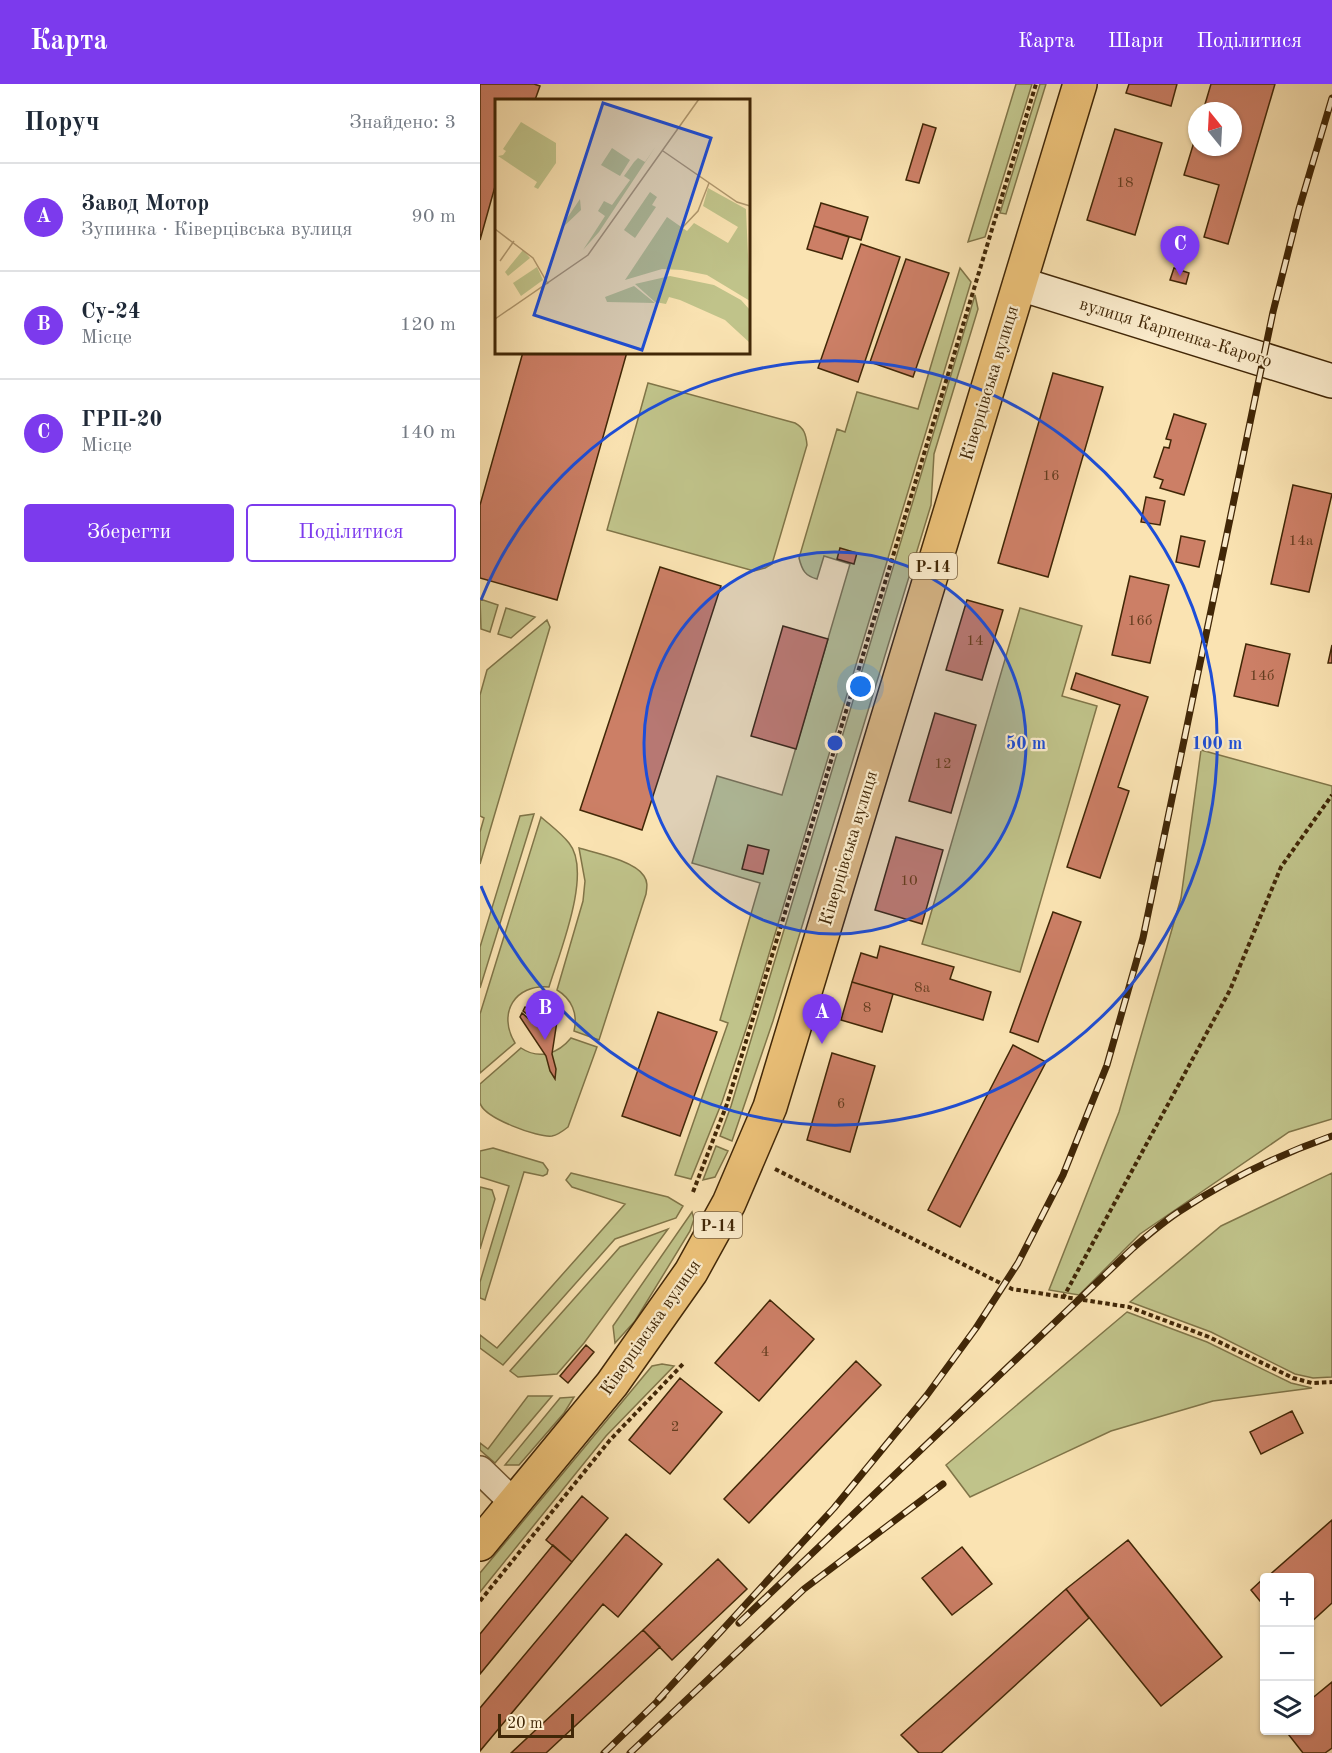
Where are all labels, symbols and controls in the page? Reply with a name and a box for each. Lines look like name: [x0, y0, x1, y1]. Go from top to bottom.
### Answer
text: Карта: [30, 28, 108, 56]
text: Карта: [1018, 31, 1075, 52]
text: Шари: [1108, 31, 1163, 52]
text: Поділитися: [1196, 31, 1302, 52]
inset map: [495, 99, 750, 354]
north arrow: [1188, 102, 1242, 156]
text: Поруч: [24, 110, 100, 136]
text: Знайдено: 3: [349, 113, 456, 133]
house number: 18: [1116, 176, 1134, 191]
text: Завод Мотор: [81, 193, 209, 215]
text: A: [36, 207, 51, 227]
text: 90 m: [411, 207, 456, 227]
text: Зупинка · Ківерцівська вулиця: [81, 220, 352, 240]
pin: C: [1160, 226, 1200, 276]
street label: вулиця Карпенка-Карого: [1077, 295, 1274, 371]
text: Су-24: [81, 301, 141, 323]
street label: Ківерцівська вулиця: [958, 304, 1022, 463]
text: B: [36, 315, 51, 335]
text: 120 m: [400, 315, 456, 335]
text: Місце: [81, 328, 132, 348]
text: ГРП-20: [81, 409, 162, 431]
text: C: [37, 423, 50, 443]
text: 140 m: [400, 423, 456, 443]
text: Місце: [81, 436, 132, 456]
house number: 16: [1042, 469, 1060, 484]
button: Зберегти: [24, 504, 234, 562]
button: Поділитися: [246, 504, 456, 562]
house number: 14а: [1289, 534, 1314, 549]
road number: Р-14: [909, 553, 957, 579]
house number: 16б: [1128, 614, 1152, 629]
house number: 14: [966, 634, 984, 649]
house number: 14б: [1250, 669, 1274, 684]
your location: [846, 672, 875, 701]
centre of rings: [825, 733, 845, 753]
text: 50 m: [1006, 735, 1046, 753]
text: 100 m: [1192, 735, 1242, 753]
house number: 12: [934, 757, 952, 772]
street label: Ківерцівська вулиця: [817, 769, 881, 928]
house number: 10: [900, 874, 918, 889]
house number: 8а: [914, 981, 931, 996]
pin: B: [526, 990, 564, 1040]
pin: A: [802, 994, 842, 1044]
house number: 8: [863, 1001, 871, 1016]
house number: 6: [837, 1097, 845, 1112]
road number: Р-14: [694, 1212, 742, 1238]
street label: Ківерцівська вулиця: [597, 1256, 704, 1399]
house number: 4: [761, 1345, 769, 1360]
house number: 2: [671, 1420, 679, 1435]
map controls: [1260, 1573, 1314, 1735]
button: +: [1260, 1573, 1314, 1627]
button: −: [1260, 1627, 1314, 1681]
button: layers: [1260, 1681, 1314, 1735]
scale bar: [498, 1711, 574, 1738]
text: 20 m: [507, 1716, 543, 1732]

